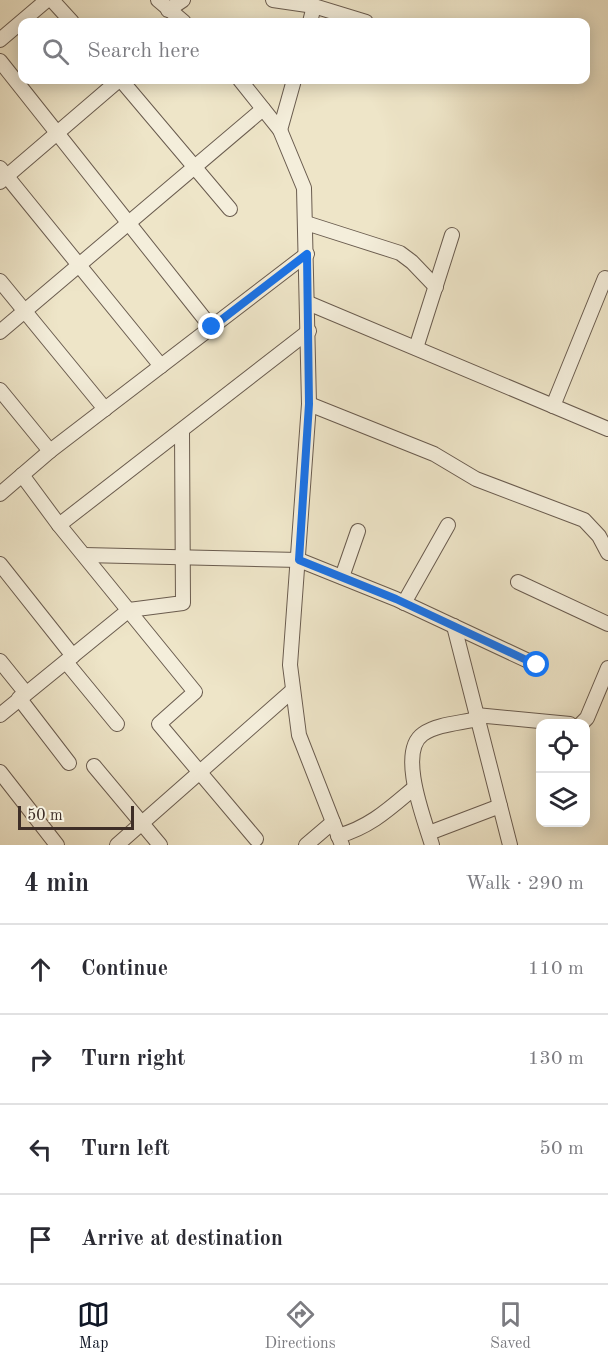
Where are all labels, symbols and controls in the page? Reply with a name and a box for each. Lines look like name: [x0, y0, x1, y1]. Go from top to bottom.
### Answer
search box: [18, 18, 590, 84]
icon: search: [39, 35, 72, 68]
text: Search here: [87, 40, 200, 62]
route end: [198, 313, 224, 339]
route start: [523, 651, 549, 677]
map controls: [536, 719, 590, 827]
button: locate: [536, 719, 590, 773]
button: layers: [536, 773, 590, 827]
scale bar: [18, 803, 134, 830]
text: 50 m: [27, 808, 63, 824]
text: 4 min: [24, 871, 89, 897]
text: Walk · 290 m: [465, 874, 584, 894]
icon: ahead: [24, 953, 57, 986]
text: Continue: [81, 958, 168, 980]
text: 110 m: [528, 959, 584, 979]
icon: right: [24, 1043, 57, 1076]
text: Turn right: [81, 1048, 185, 1070]
text: 130 m: [528, 1049, 584, 1069]
icon: left: [24, 1133, 57, 1166]
text: Turn left: [81, 1138, 170, 1160]
text: 50 m: [539, 1139, 584, 1159]
icon: arrive: [24, 1223, 57, 1256]
text: Arrive at destination: [81, 1228, 283, 1250]
tab: Map: [77, 1298, 110, 1354]
tab: Directions: [265, 1298, 336, 1354]
tab: Saved: [490, 1298, 531, 1354]

